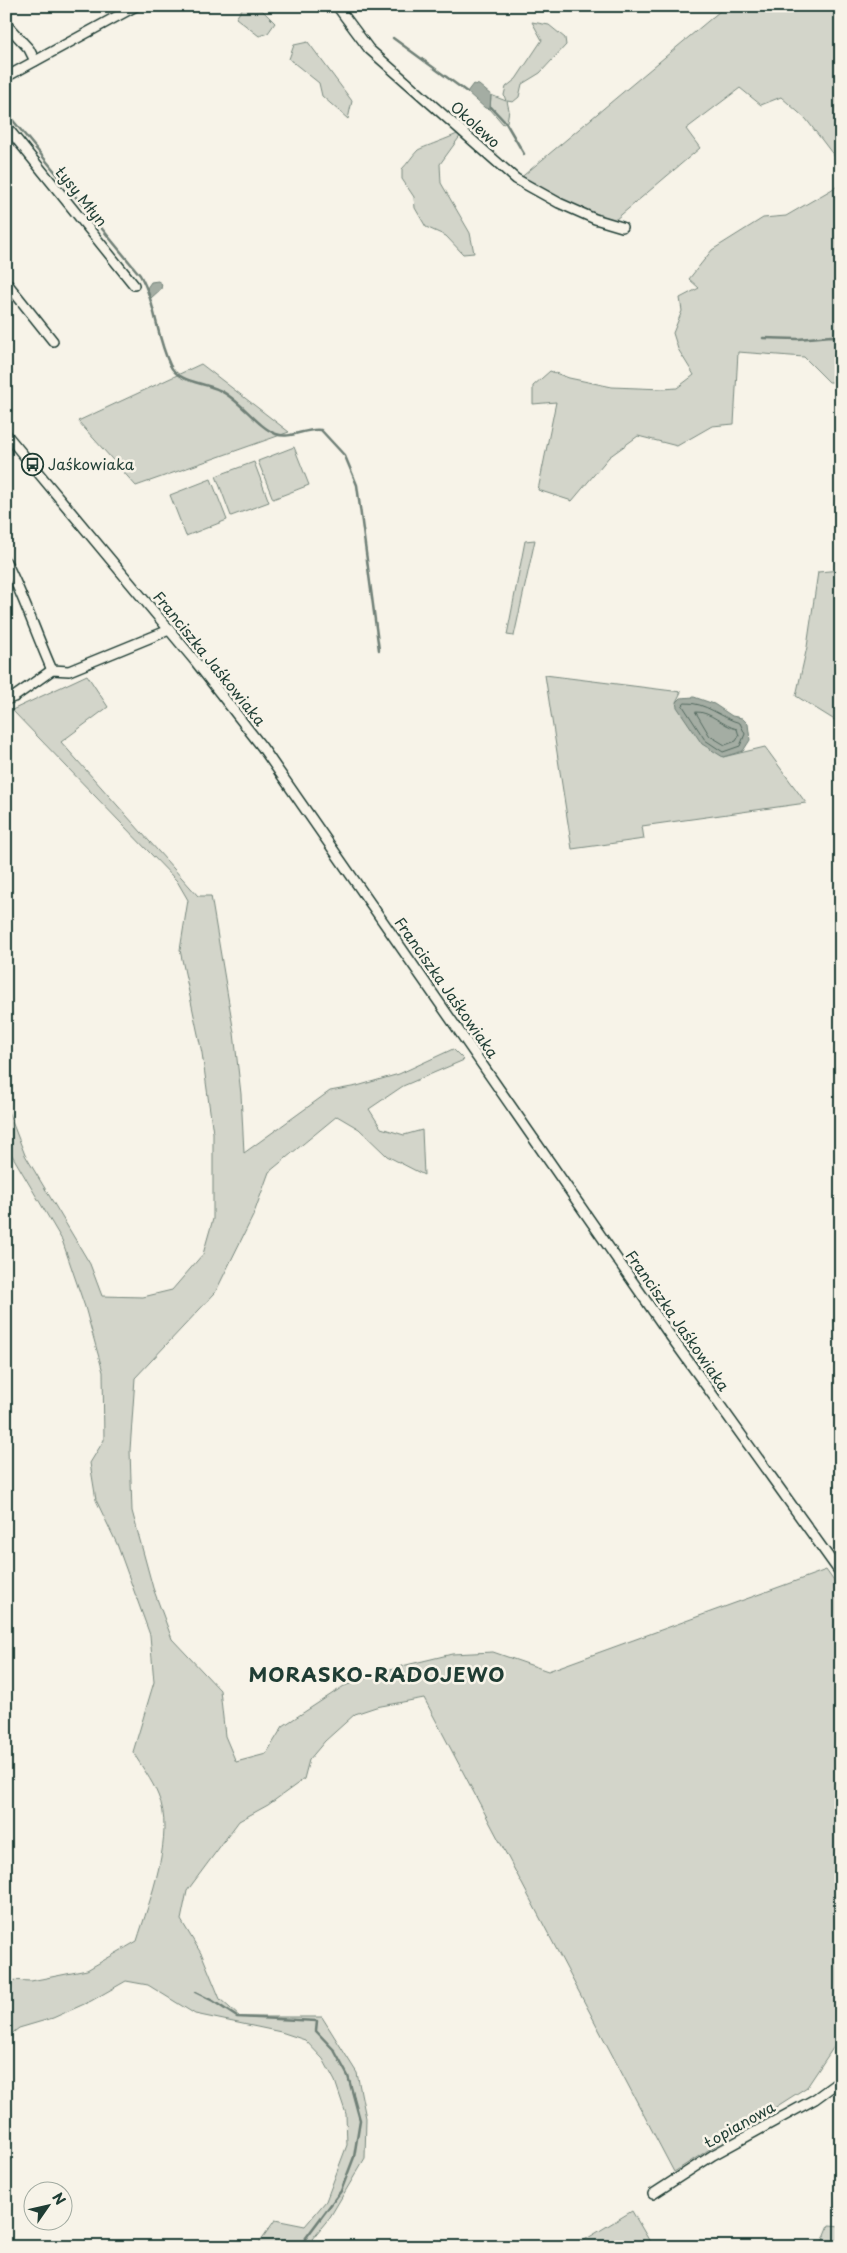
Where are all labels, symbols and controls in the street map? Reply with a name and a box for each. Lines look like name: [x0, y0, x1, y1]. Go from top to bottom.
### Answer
street label: Okolewo: [446, 95, 506, 153]
street label: Łysy Młyn: [51, 161, 114, 231]
place label: Jaśkowiaka: [48, 452, 135, 475]
bus stop icon: Jaśkowiaka: [20, 453, 44, 477]
street label: Franciszka Jaśkowiaka: [148, 586, 272, 731]
street label: Franciszka Jaśkowiaka: [390, 912, 505, 1063]
street label: Franciszka Jaśkowiaka: [621, 1245, 736, 1396]
district label: MORASKO-RADOJEWO: [249, 1659, 505, 1689]
street label: Łopianowa: [699, 2094, 779, 2153]
north arrow: [22, 2180, 72, 2230]
text: N: [47, 2188, 71, 2209]

